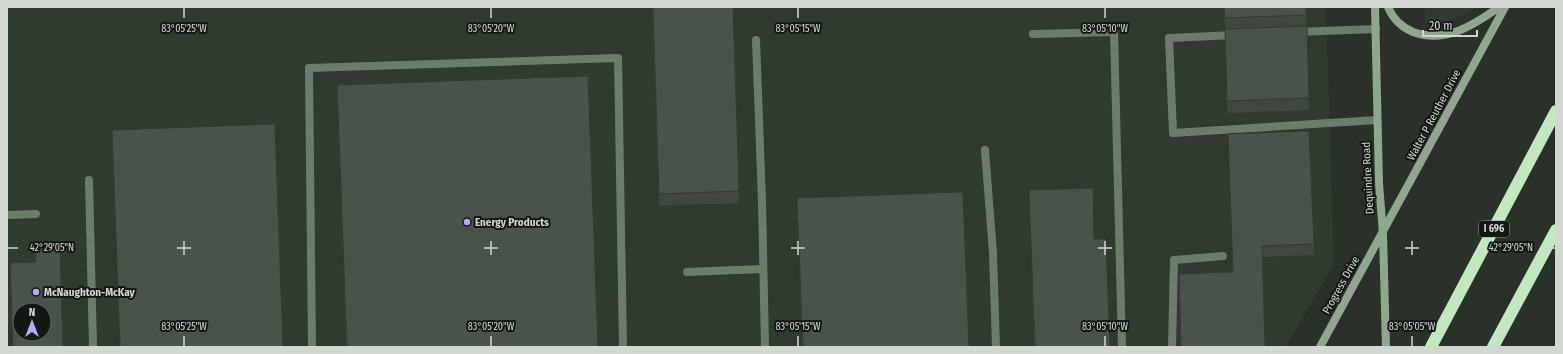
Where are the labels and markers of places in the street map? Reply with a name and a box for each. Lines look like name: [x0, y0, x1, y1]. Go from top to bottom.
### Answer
place label: Energy Products: [475, 216, 549, 229]
marker: Energy Products: [462, 217, 472, 227]
place label: McNaughton-McKay: [44, 286, 135, 299]
marker: McNaughton-McKay: [31, 287, 41, 297]

